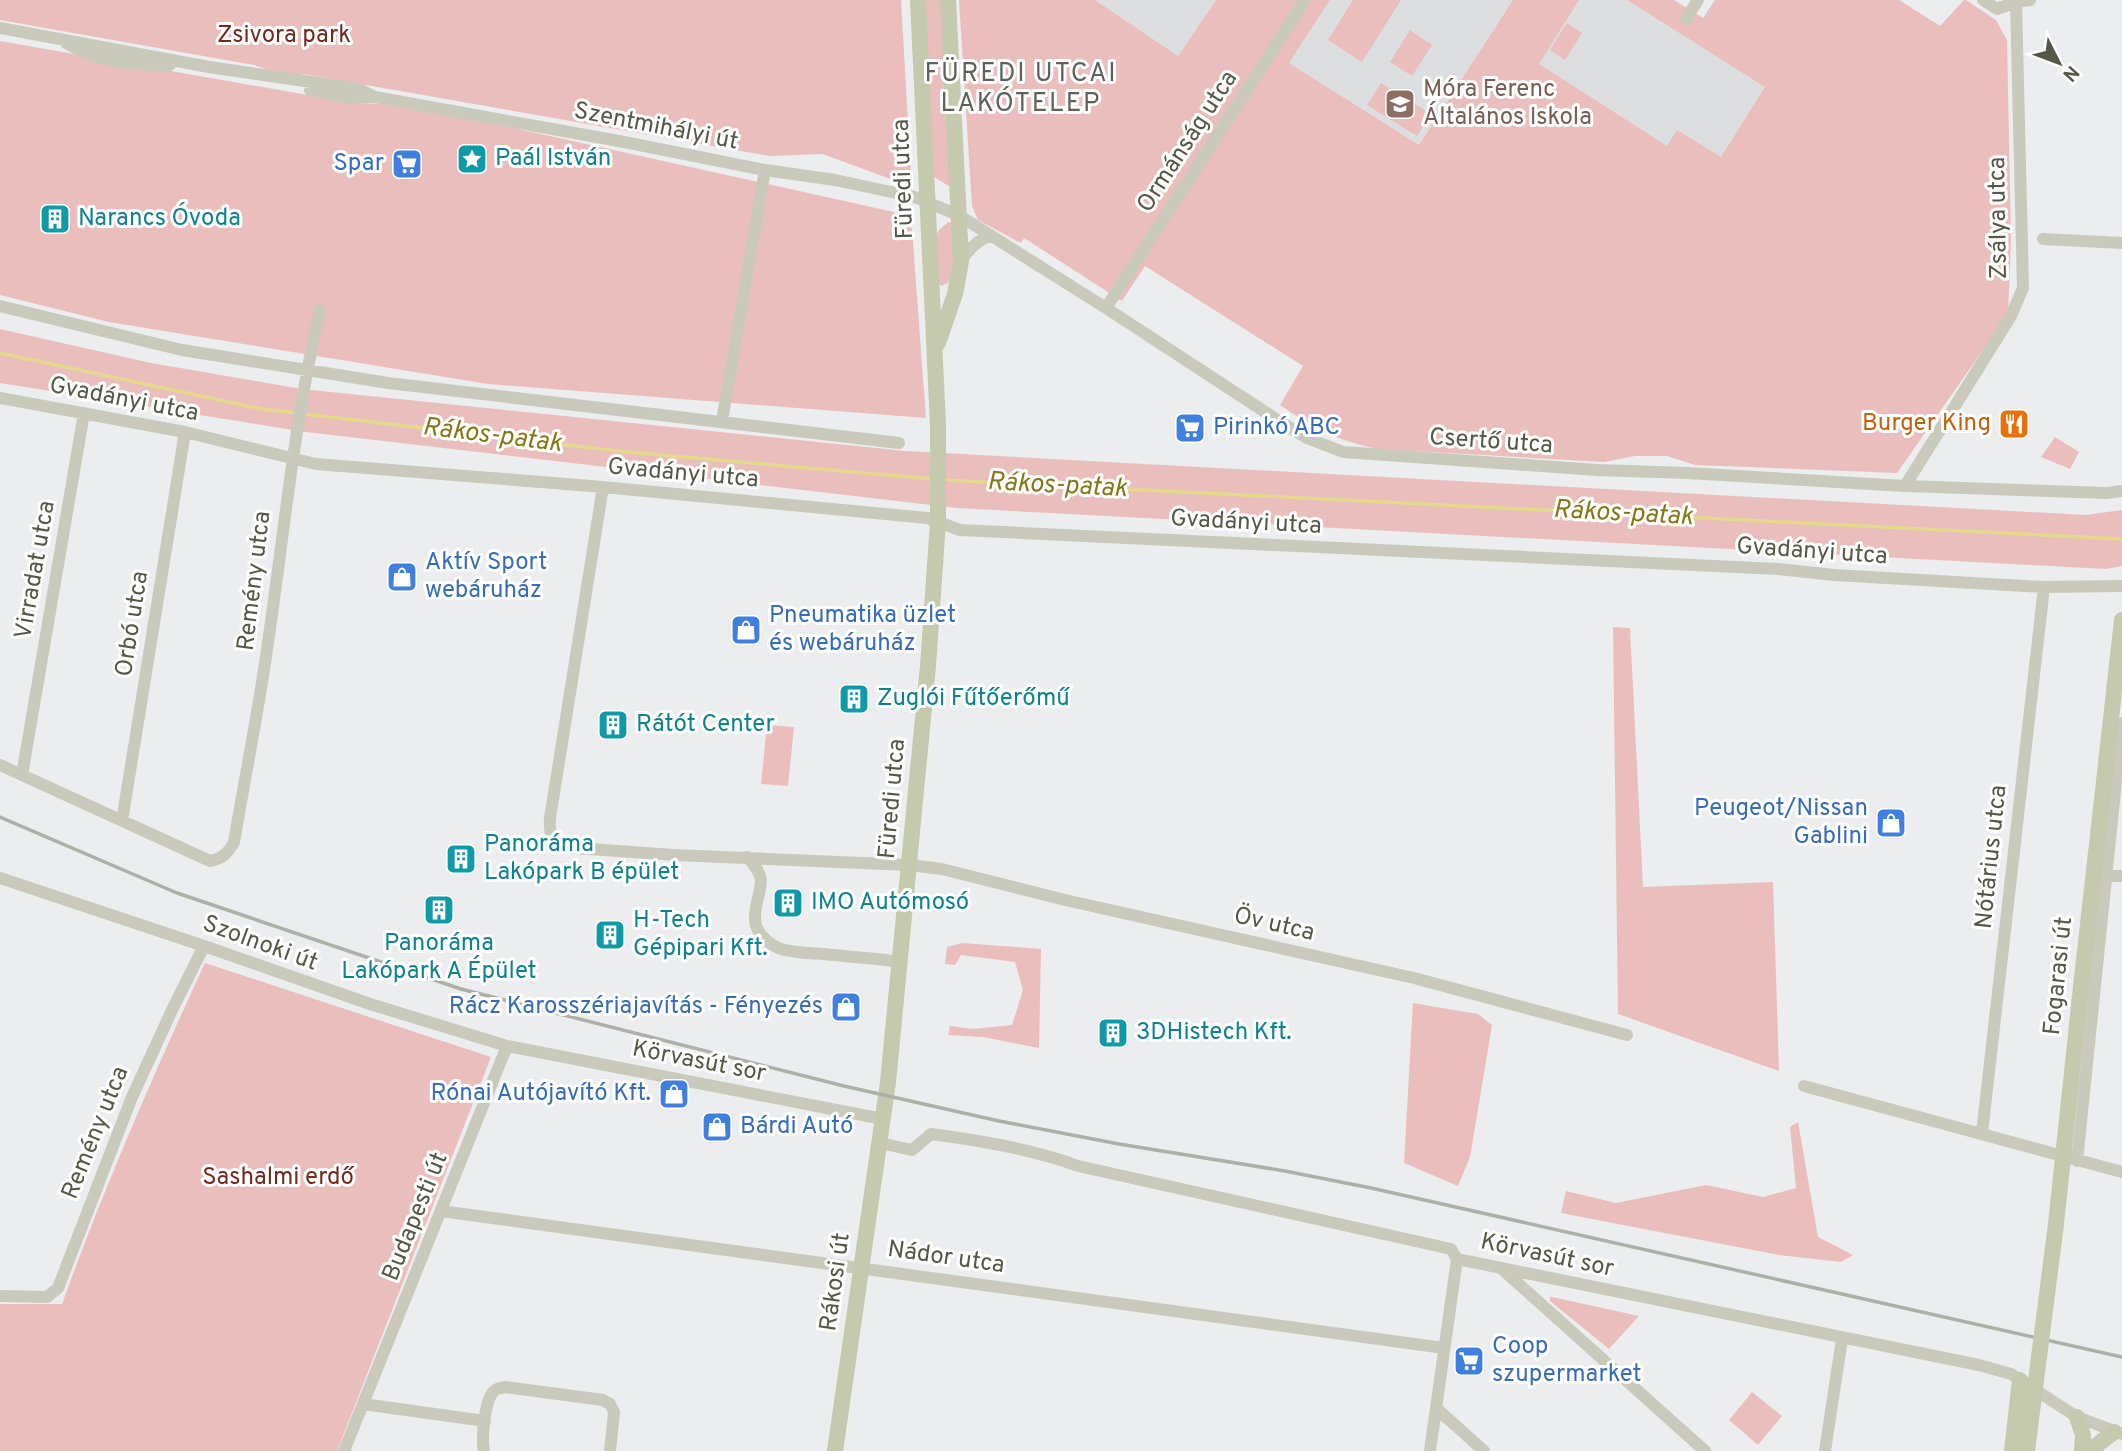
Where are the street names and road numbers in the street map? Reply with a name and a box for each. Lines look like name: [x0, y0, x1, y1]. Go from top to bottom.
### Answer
street label: Ormánság utca: [1131, 65, 1245, 219]
street label: Szentmihályi út: [571, 96, 741, 158]
street label: Füredi utca: [887, 118, 921, 240]
street label: Zsálya utca: [1983, 156, 2015, 280]
street label: Gvadányi utca: [47, 371, 201, 429]
street label: Csertő utca: [1428, 423, 1554, 461]
street label: Gvadányi utca: [606, 452, 760, 496]
street label: Virradat utca: [9, 498, 63, 642]
street label: Gvadányi utca: [1170, 504, 1322, 542]
street label: Remény utca: [232, 509, 278, 653]
street label: Gvadányi utca: [1735, 532, 1889, 572]
street label: Orbó utca: [110, 569, 156, 679]
street label: Füredi utca: [873, 738, 913, 860]
street label: Nótárius utca: [1970, 784, 2014, 930]
street label: Öv utca: [1231, 899, 1318, 949]
street label: Szolnoki út: [198, 909, 322, 979]
street label: Fogarasi út: [2038, 915, 2080, 1037]
street label: Körvasút sor: [630, 1034, 768, 1090]
street label: Remény utca: [56, 1062, 136, 1204]
street label: Budapesti út: [377, 1148, 455, 1286]
street label: Körvasút sor: [1478, 1227, 1616, 1285]
street label: Rákosi út: [814, 1231, 858, 1333]
street label: Nádor utca: [885, 1235, 1007, 1281]

